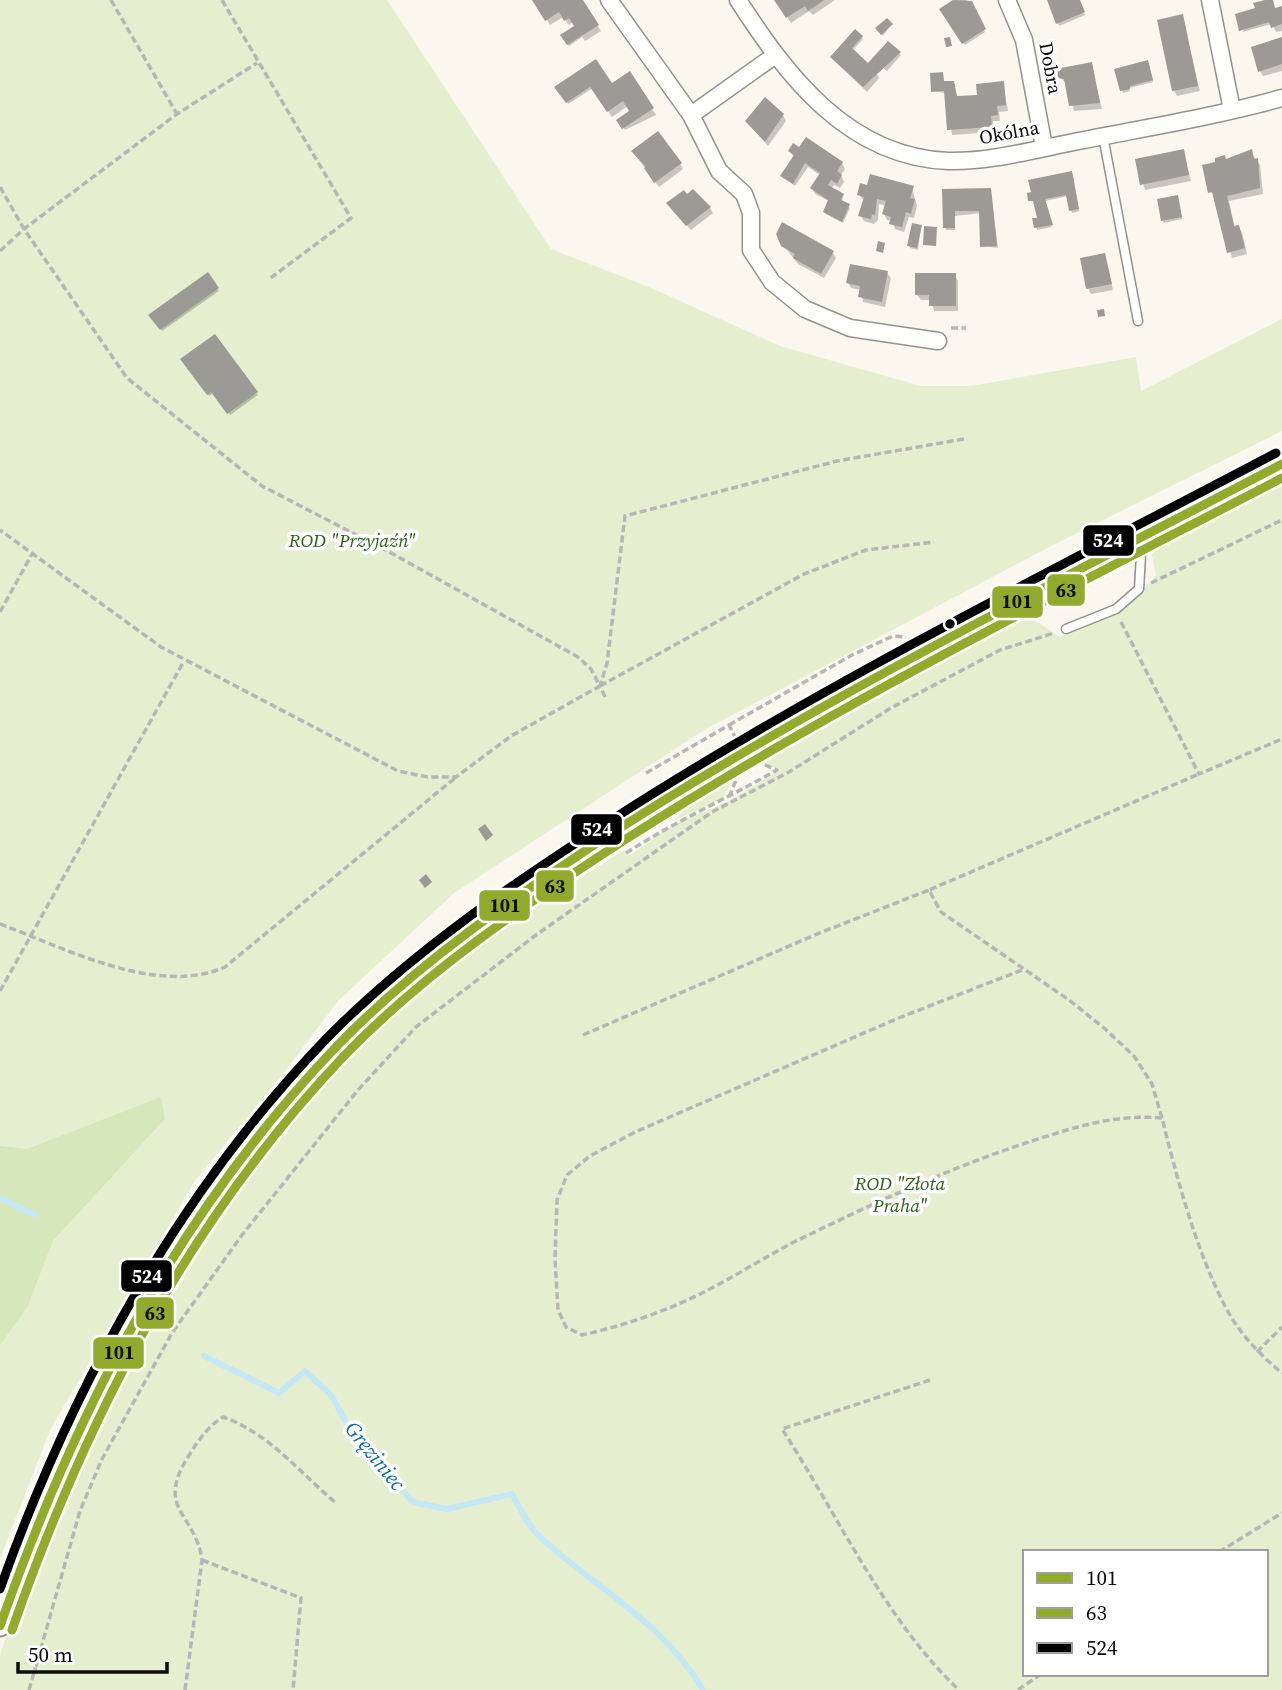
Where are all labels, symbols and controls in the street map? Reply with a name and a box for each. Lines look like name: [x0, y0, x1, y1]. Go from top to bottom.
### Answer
street label: Dobra: [1033, 40, 1069, 96]
street label: Okólna: [977, 114, 1041, 150]
line badge: 524: [1082, 524, 1135, 557]
park label: ROD "Przyjaźń": [287, 527, 416, 553]
text: 524: [1093, 527, 1123, 553]
line badge: 63: [1046, 573, 1086, 607]
text: 63: [1056, 577, 1076, 603]
line badge: 101: [991, 585, 1044, 619]
text: 101: [1002, 588, 1032, 614]
unlabelled marker: [943, 617, 957, 631]
line badge: 524: [570, 813, 623, 846]
text: 524: [582, 816, 612, 842]
line badge: 63: [535, 869, 575, 903]
text: 63: [545, 873, 565, 899]
line badge: 101: [478, 889, 531, 922]
text: 101: [490, 892, 520, 918]
park label: ROD "Złota Praha": [853, 1170, 946, 1218]
line badge: 524: [120, 1259, 173, 1293]
text: 524: [132, 1263, 162, 1289]
line badge: 63: [135, 1296, 175, 1330]
text: 63: [145, 1300, 165, 1326]
line badge: 101: [92, 1336, 145, 1370]
text: 101: [104, 1339, 134, 1365]
water label: Gręziniec: [338, 1415, 413, 1497]
legend: [1023, 1550, 1268, 1676]
text: 101: [1086, 1563, 1118, 1592]
text: 63: [1086, 1598, 1107, 1627]
scale bar: [18, 1630, 166, 1674]
text: 524: [1086, 1633, 1118, 1662]
text: 50 m: [28, 1640, 73, 1669]

